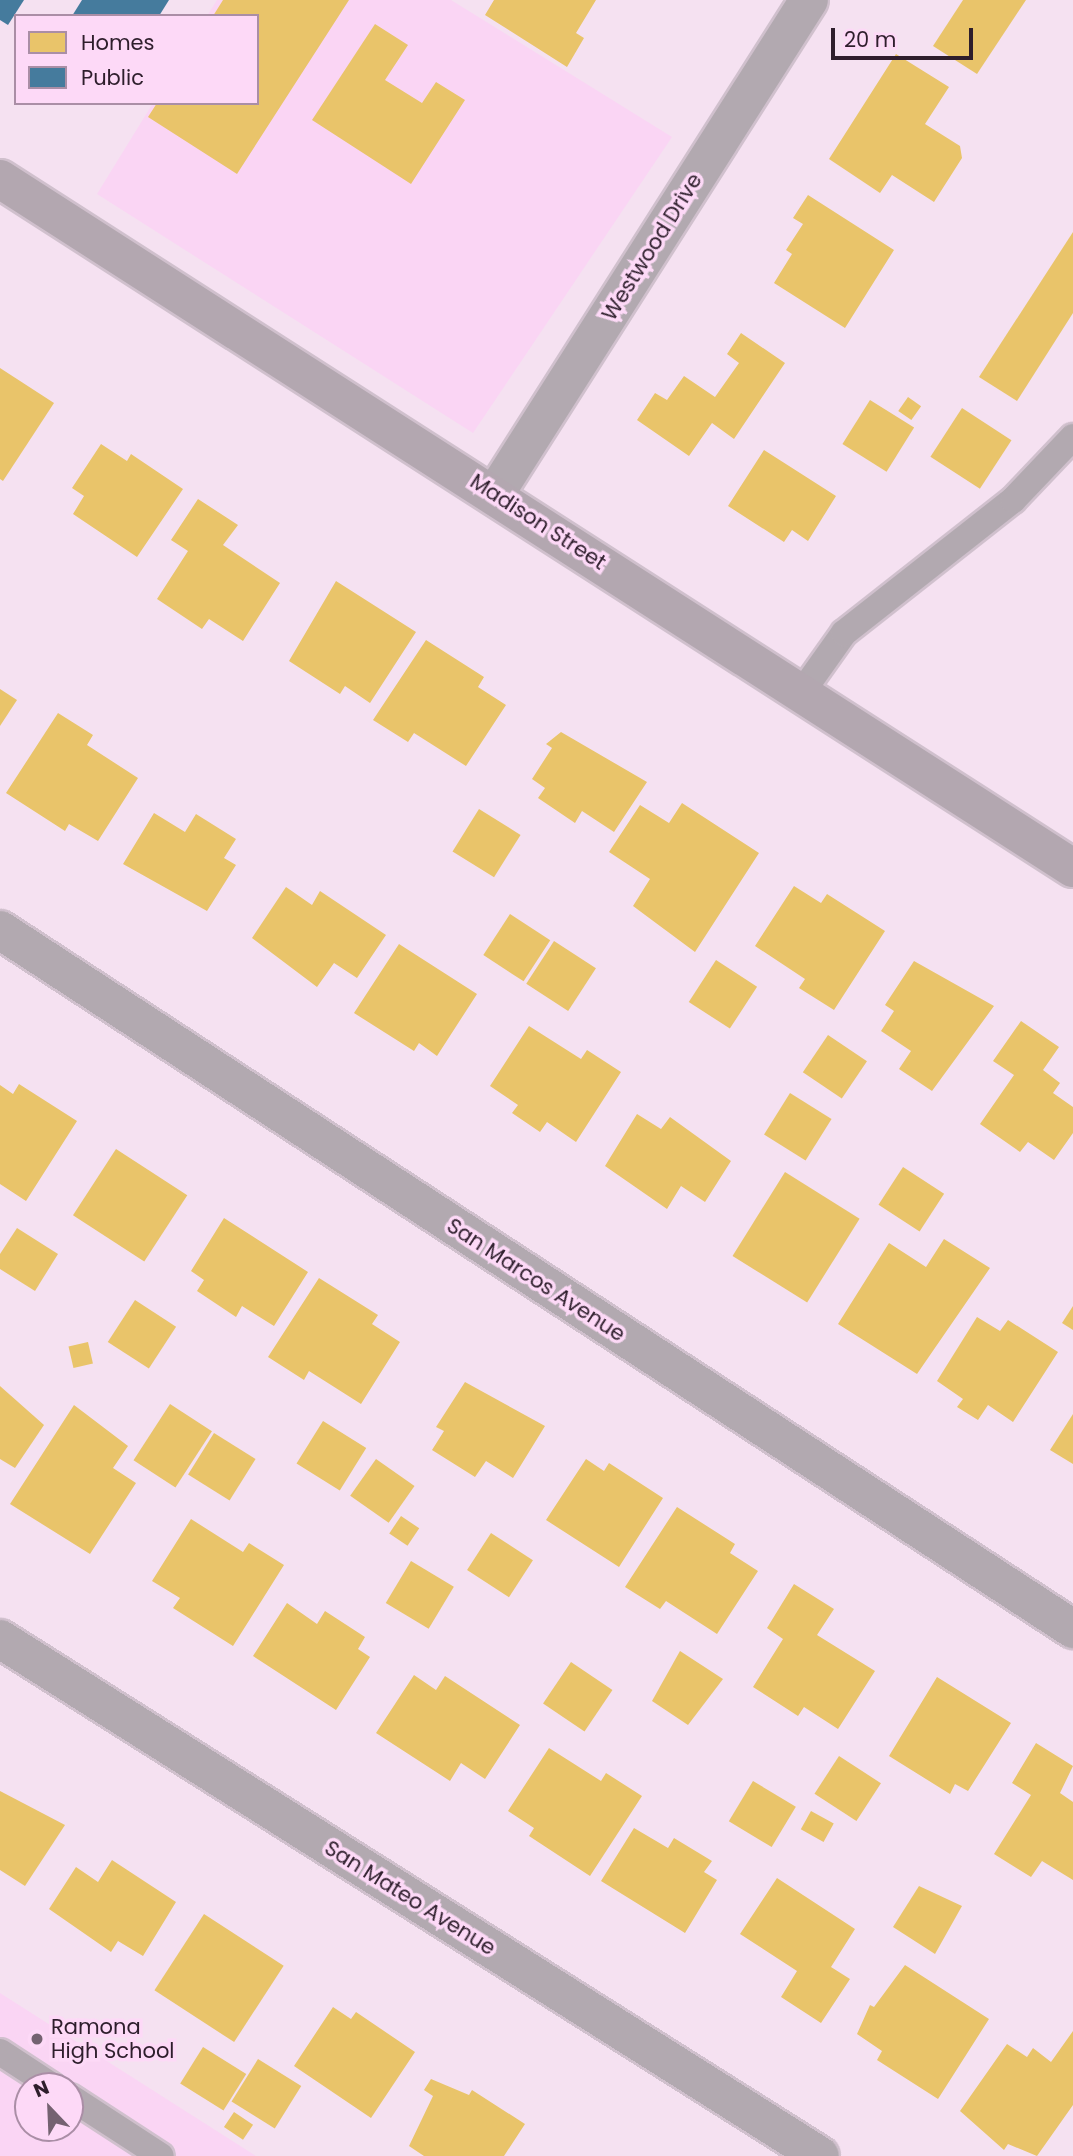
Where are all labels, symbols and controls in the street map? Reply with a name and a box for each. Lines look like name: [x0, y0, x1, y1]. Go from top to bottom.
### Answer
legend: [14, 14, 259, 105]
scale bar: [835, 14, 977, 58]
text: 20 m: [844, 25, 897, 54]
text: Homes: [81, 28, 155, 57]
text: Public: [81, 63, 144, 92]
street label: Westwood Drive: [597, 169, 707, 325]
street label: Madison Street: [465, 469, 611, 575]
street label: San Marcos Avenue: [442, 1213, 630, 1347]
street label: San Mateo Avenue: [320, 1835, 500, 1961]
place label: Ramona High School: [51, 2014, 175, 2064]
marker: Ramona High School: [29, 2031, 45, 2047]
north arrow: [14, 2072, 84, 2142]
text: N: [30, 2074, 53, 2104]

